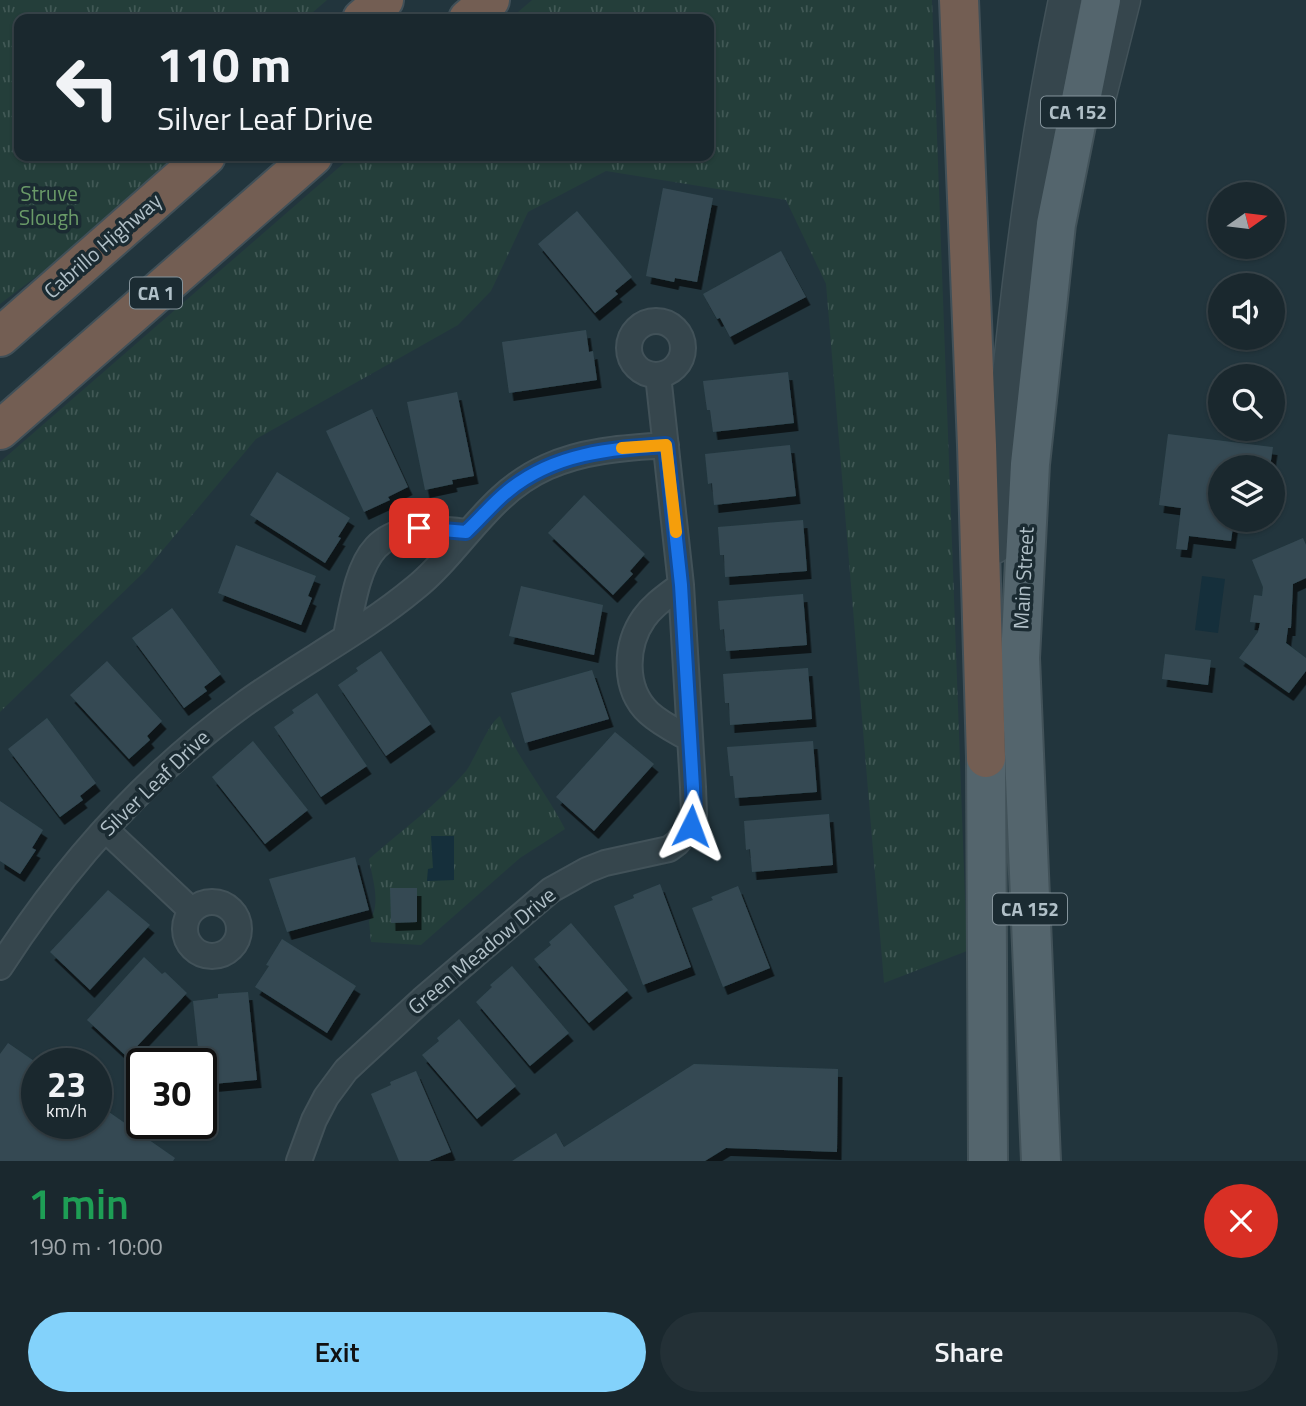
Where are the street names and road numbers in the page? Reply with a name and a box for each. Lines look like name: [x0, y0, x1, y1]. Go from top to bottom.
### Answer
road number: CA 152: [1041, 96, 1115, 128]
street label: Cabrillo Highway: [36, 185, 168, 306]
road number: CA 1: [130, 278, 182, 308]
street label: Main Street: [1004, 525, 1042, 630]
street label: Silver Leaf Drive: [92, 722, 216, 843]
street label: Green Meadow Drive: [400, 879, 562, 1022]
road number: CA 152: [993, 894, 1067, 925]

